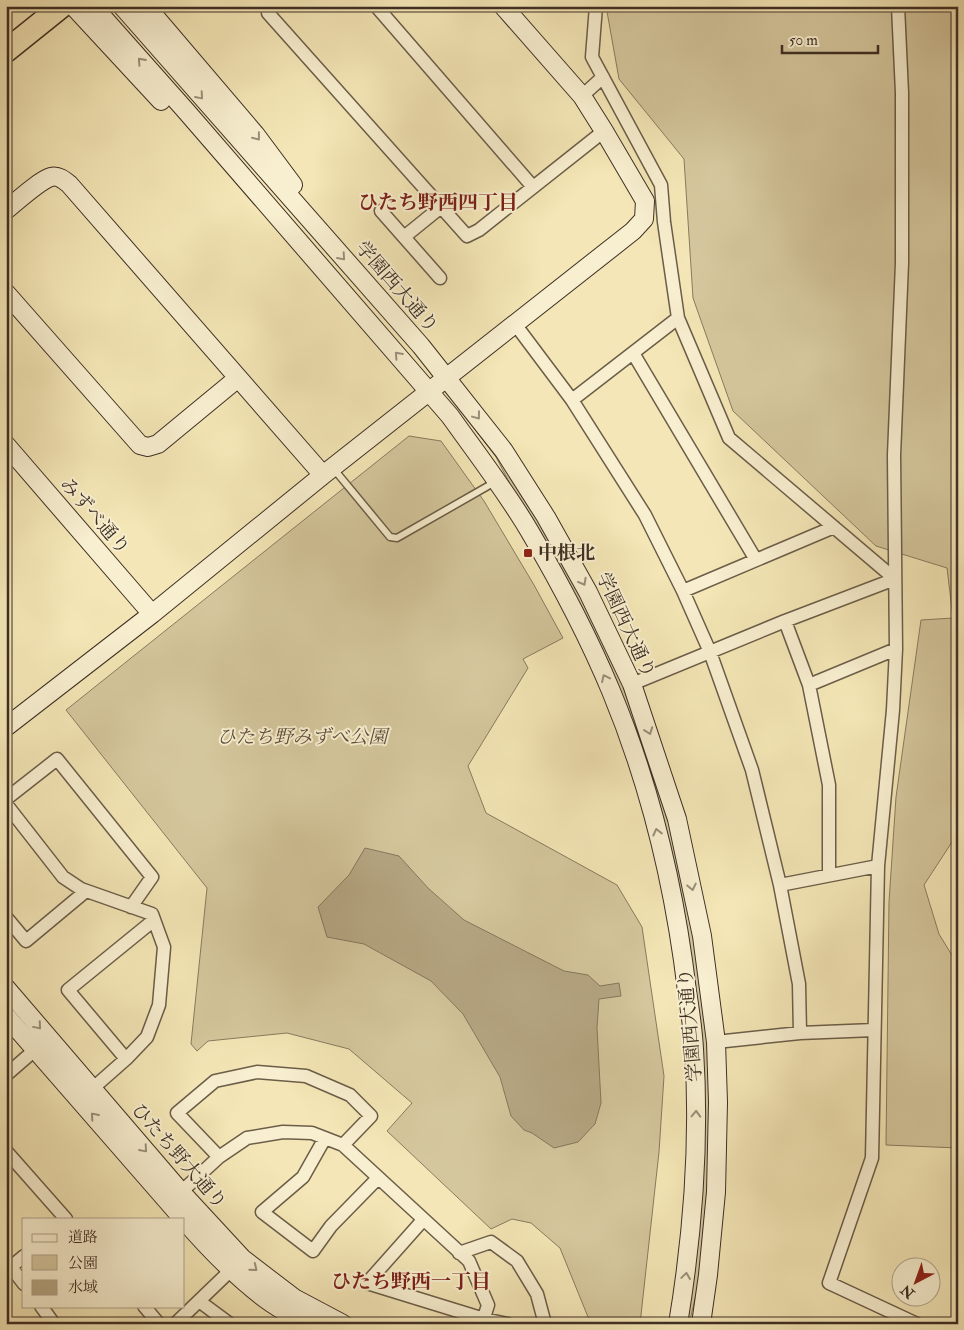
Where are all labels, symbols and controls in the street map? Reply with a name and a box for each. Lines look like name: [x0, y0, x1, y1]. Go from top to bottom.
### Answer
scale bar: [782, 22, 878, 54]
text: 50 m: [789, 31, 818, 50]
one-way arrow: [138, 57, 147, 66]
one-way arrow: [195, 90, 204, 99]
one-way arrow: [251, 131, 260, 141]
district label: ひたち野西四丁目: [358, 190, 518, 215]
street label: 学園西大通り: [351, 236, 443, 338]
one-way arrow: [337, 251, 345, 260]
one-way arrow: [395, 351, 404, 360]
one-way arrow: [471, 410, 480, 420]
street label: みずべ通り: [55, 472, 135, 560]
place label: 中根北: [538, 541, 595, 565]
marker: 中根北: [522, 547, 534, 559]
street label: 学園西大通り: [591, 568, 661, 682]
one-way arrow: [577, 577, 587, 586]
one-way arrow: [600, 674, 611, 683]
park label: ひたち野みずべ公園: [217, 725, 390, 749]
one-way arrow: [643, 726, 653, 735]
one-way arrow: [652, 827, 663, 836]
one-way arrow: [686, 883, 696, 892]
street label: 学園西大通り: [673, 967, 707, 1083]
one-way arrow: [32, 1020, 41, 1029]
street label: ひたち野大通り: [126, 1098, 232, 1214]
one-way arrow: [690, 1109, 701, 1117]
one-way arrow: [90, 1112, 99, 1121]
one-way arrow: [138, 1143, 147, 1152]
legend: [22, 1218, 185, 1308]
text: 道路: [68, 1228, 98, 1247]
text: 公園: [68, 1254, 98, 1273]
north arrow: [892, 1258, 942, 1308]
one-way arrow: [248, 1263, 257, 1271]
district label: ひたち野西一丁目: [331, 1269, 491, 1294]
one-way arrow: [680, 1271, 691, 1279]
text: 水域: [68, 1278, 98, 1297]
text: N: [897, 1281, 919, 1303]

